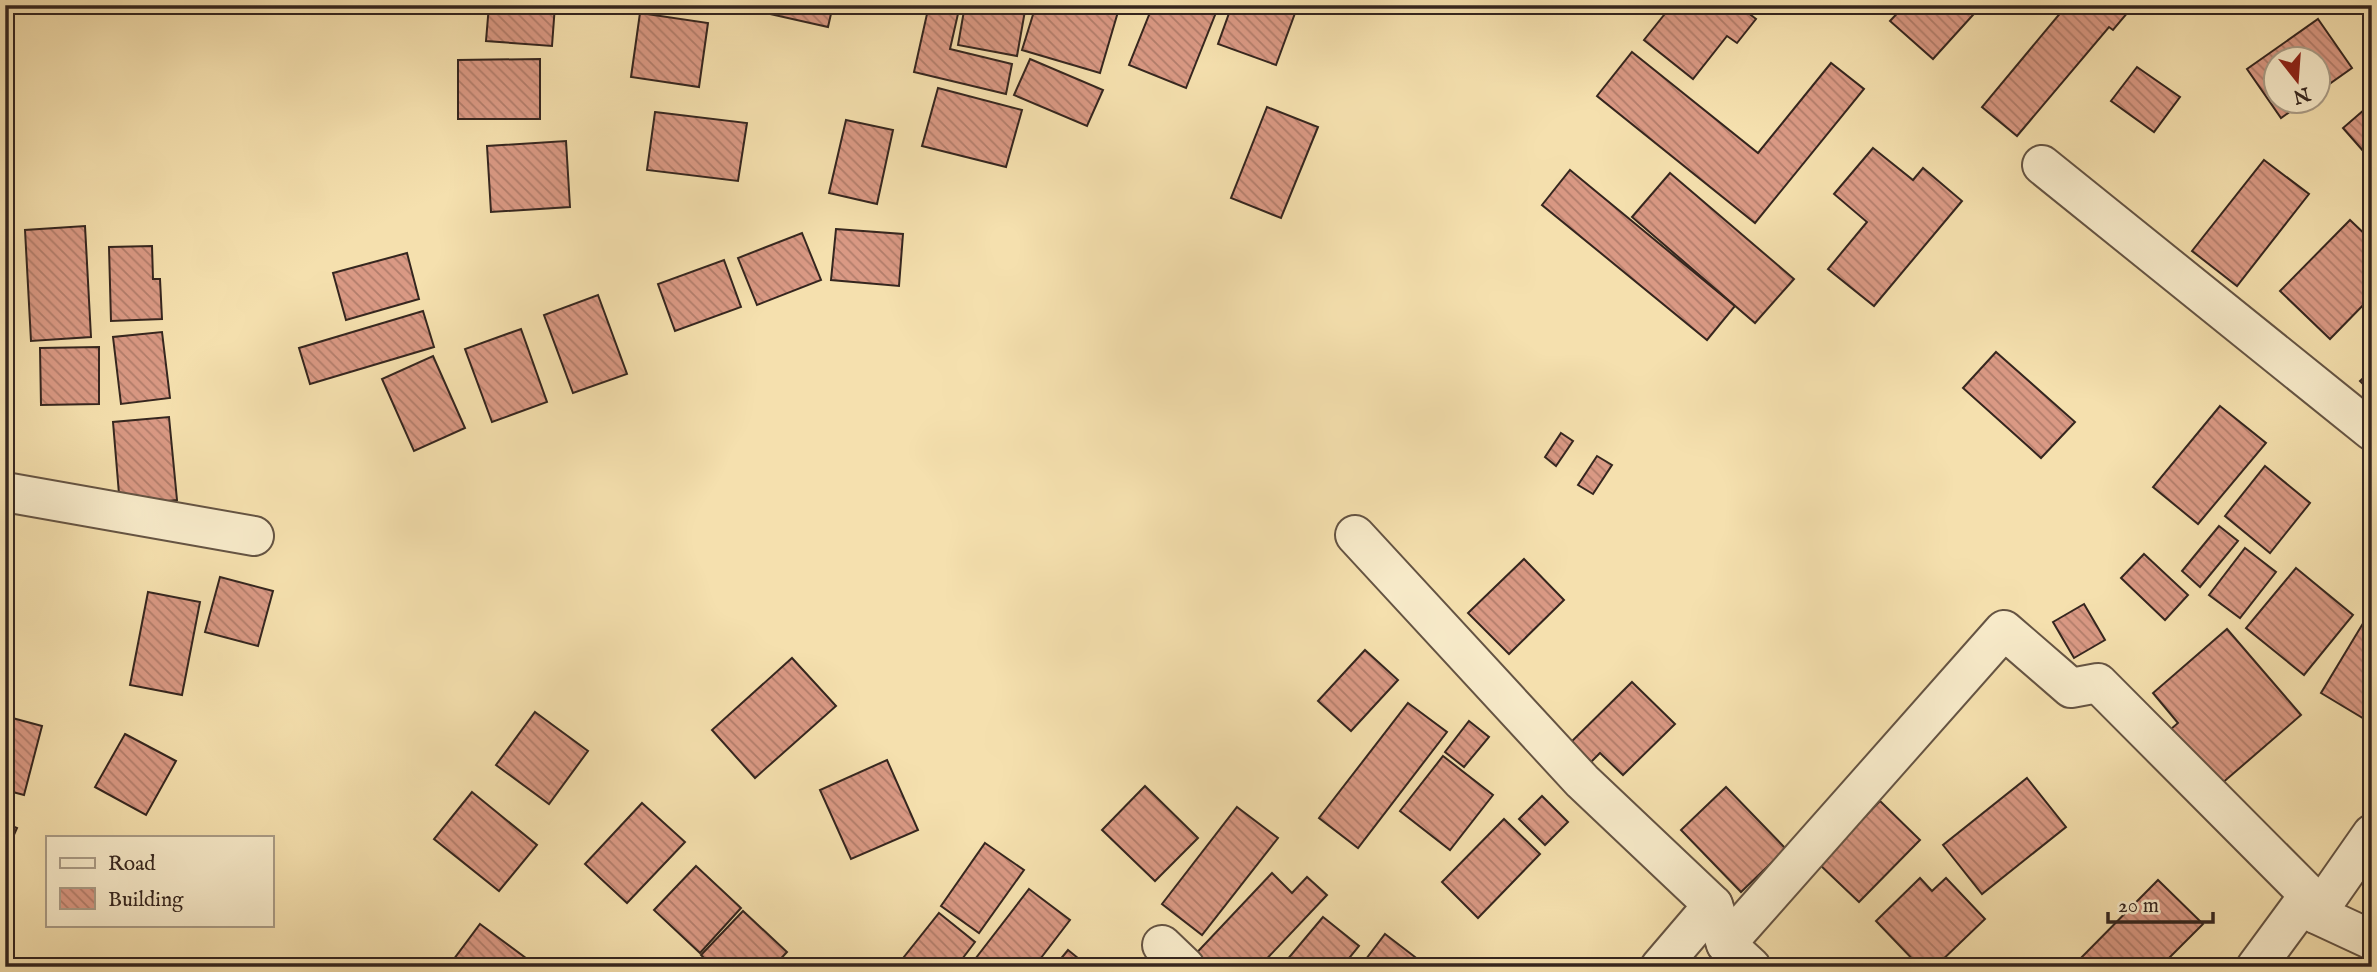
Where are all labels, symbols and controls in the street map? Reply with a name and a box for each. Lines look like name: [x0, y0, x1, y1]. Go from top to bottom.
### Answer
north arrow: [2262, 46, 2332, 116]
text: N: [2289, 80, 2314, 108]
legend: [46, 836, 273, 926]
text: Road: [108, 851, 156, 878]
scale bar: [2108, 881, 2212, 925]
text: Building: [108, 887, 184, 914]
text: 20 m: [2118, 893, 2159, 920]

